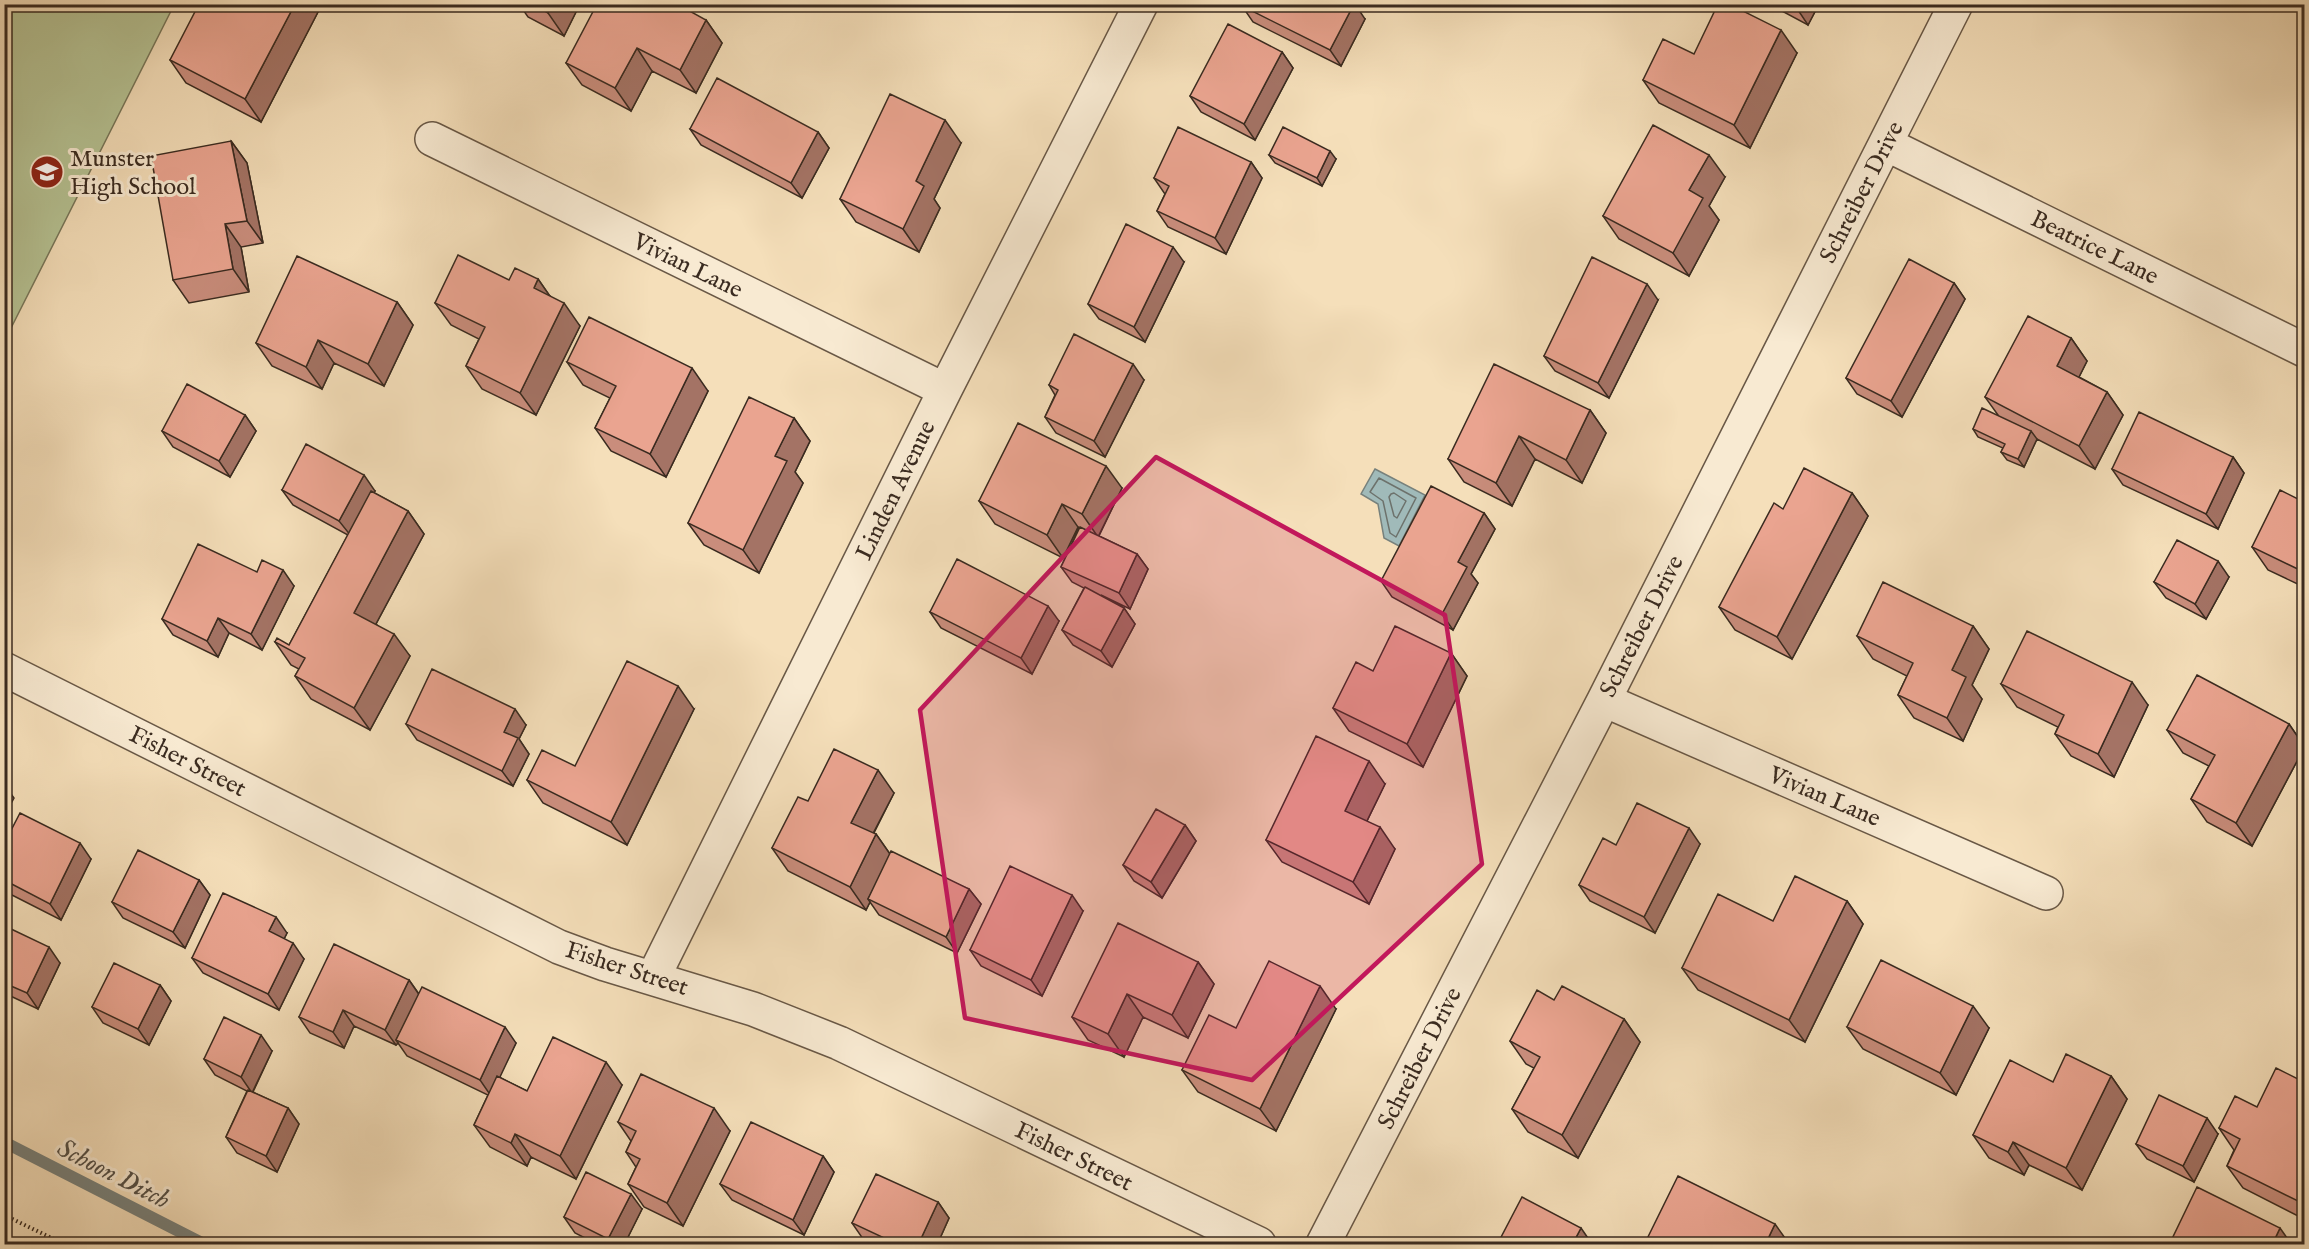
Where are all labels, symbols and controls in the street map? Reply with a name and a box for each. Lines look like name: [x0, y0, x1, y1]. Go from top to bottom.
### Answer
street label: Schreiber Drive: [1813, 116, 1911, 269]
place label: Munster High School: [70, 144, 196, 203]
school or university icon: Munster High School: [29, 154, 65, 190]
street label: Beatrice Lane: [2025, 204, 2163, 293]
street label: Vivian Lane: [626, 226, 747, 306]
street label: Linden Avenue: [849, 416, 943, 566]
street label: Schreiber Drive: [1593, 550, 1691, 703]
street label: Fisher Street: [123, 720, 251, 805]
street label: Vivian Lane: [1763, 760, 1885, 835]
street label: Fisher Street: [561, 935, 692, 1004]
street label: Schreiber Drive: [1371, 982, 1469, 1135]
street label: Fisher Street: [1009, 1115, 1137, 1199]
water label: Schoon Ditch: [51, 1132, 175, 1217]

